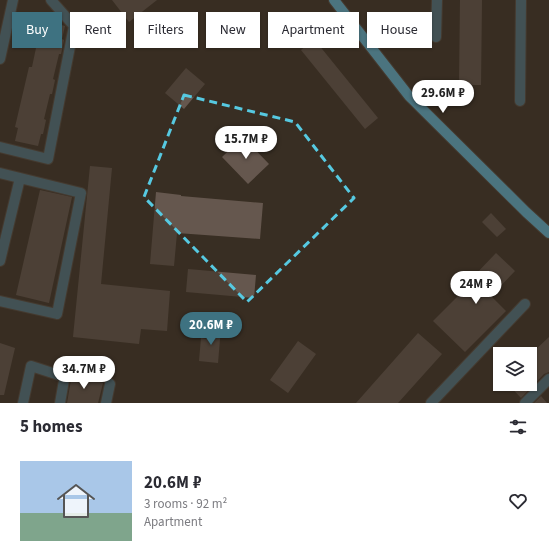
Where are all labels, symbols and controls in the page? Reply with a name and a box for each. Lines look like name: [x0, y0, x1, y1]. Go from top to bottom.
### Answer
chip: Buy: [12, 12, 62, 48]
chip: Rent: [70, 12, 126, 48]
chip: Filters: [134, 12, 198, 48]
chip: New: [206, 12, 260, 48]
chip: Apartment: [268, 12, 359, 48]
chip: House: [367, 12, 432, 48]
pin: 29.6M ₽: [406, 80, 480, 114]
text: 29.6M ₽: [421, 84, 465, 102]
pin: 15.7M ₽: [209, 126, 283, 160]
text: 15.7M ₽: [224, 130, 268, 148]
pin: 24M ₽: [448, 271, 504, 305]
text: 24M ₽: [459, 275, 493, 293]
pin: 20.6M ₽: [174, 312, 248, 346]
text: 20.6M ₽: [189, 316, 233, 334]
map controls: [493, 347, 537, 391]
button: layers: [493, 347, 537, 391]
pin: 34.7M ₽: [47, 356, 121, 390]
text: 34.7M ₽: [62, 360, 106, 378]
text: 5 homes: [20, 415, 82, 439]
icon: filters: [507, 416, 529, 438]
text: 20.6M ₽: [144, 471, 201, 495]
icon: home: [52, 477, 100, 525]
icon: heart: [507, 490, 529, 512]
text: 3 rooms · 92 m²: [144, 495, 227, 513]
text: Apartment: [144, 513, 202, 531]

